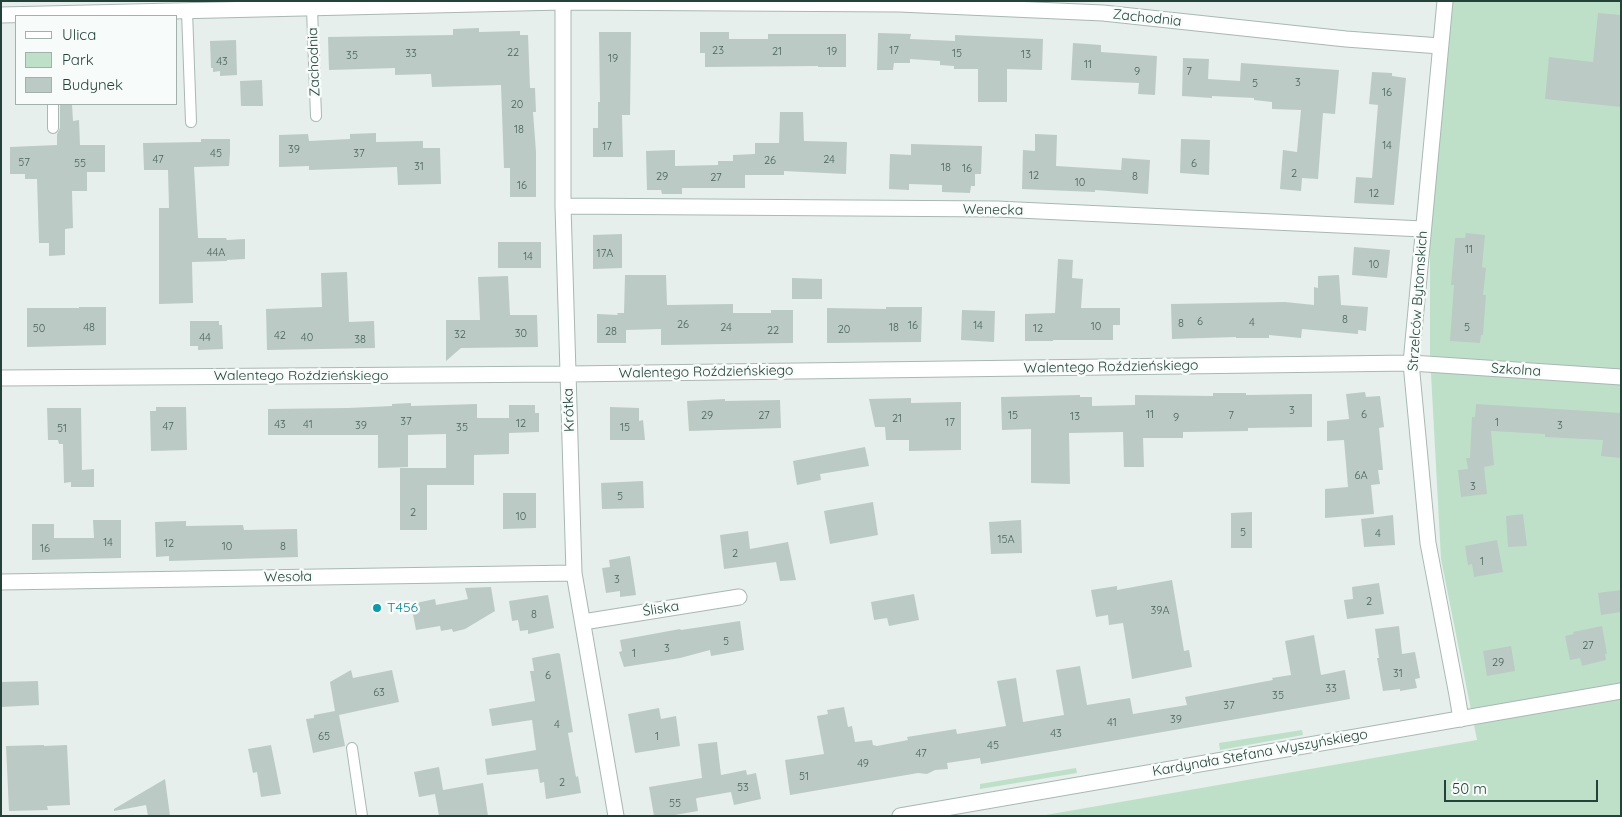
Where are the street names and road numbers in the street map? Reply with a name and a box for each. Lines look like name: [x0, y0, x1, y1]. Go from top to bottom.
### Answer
street label: Zachodnia: [1112, 6, 1182, 30]
street label: Zachodnia: [304, 27, 324, 97]
street label: Wenecka: [963, 201, 1023, 219]
street label: Strzelców Bytomskich: [1405, 230, 1431, 372]
street label: Walentego Roździeńskiego: [1024, 357, 1198, 377]
street label: Szkolna: [1490, 360, 1542, 380]
street label: Walentego Roździeńskiego: [619, 362, 793, 382]
street label: Walentego Roździeńskiego: [214, 368, 388, 384]
street label: Krótka: [560, 388, 578, 432]
street label: Wesoła: [264, 568, 312, 586]
street label: Śliska: [642, 598, 680, 620]
street label: Kardynała Stefana Wyszyńskiego: [1151, 726, 1369, 780]

